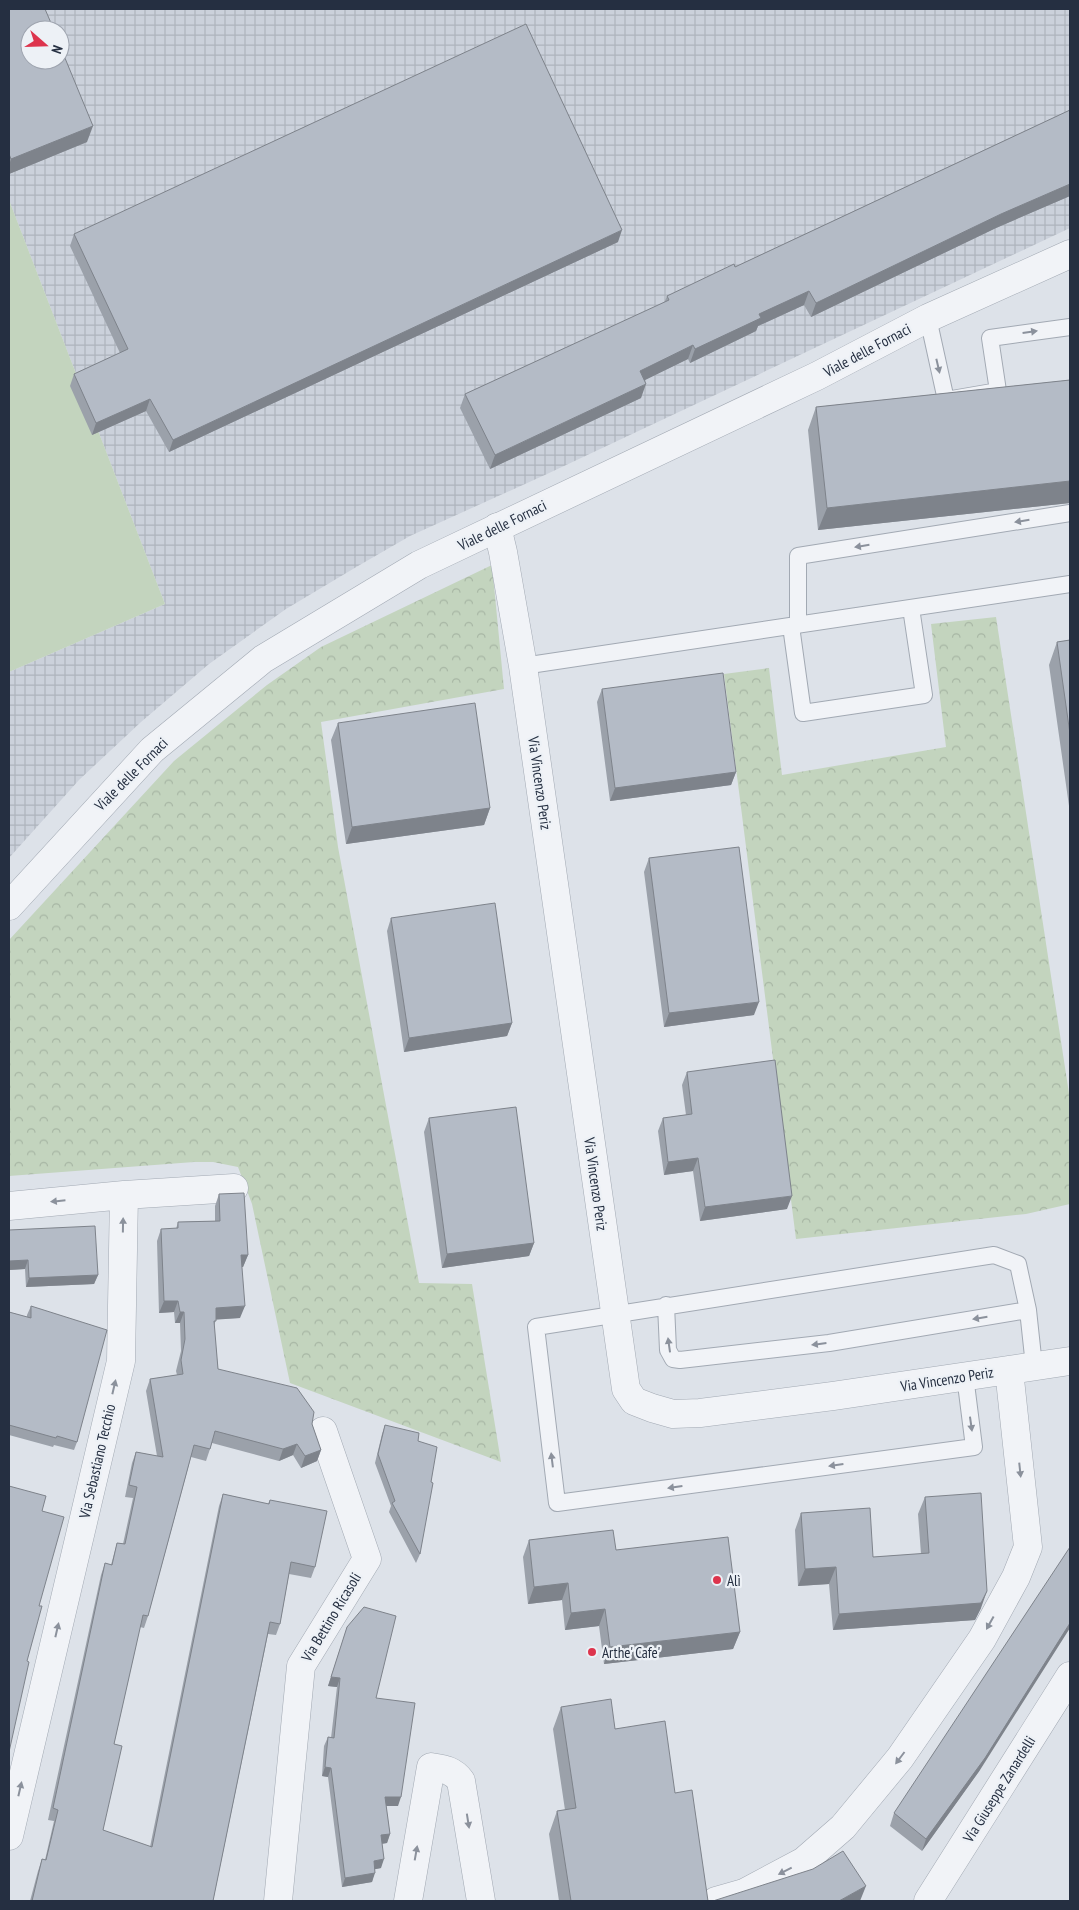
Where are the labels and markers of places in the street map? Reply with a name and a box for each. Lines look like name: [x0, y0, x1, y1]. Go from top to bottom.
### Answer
place label: Alì: [727, 1571, 741, 1590]
marker: Alì: [711, 1574, 723, 1586]
place label: Arthe' Cafe': [602, 1643, 661, 1662]
marker: Arthe' Cafe': [586, 1646, 598, 1658]

